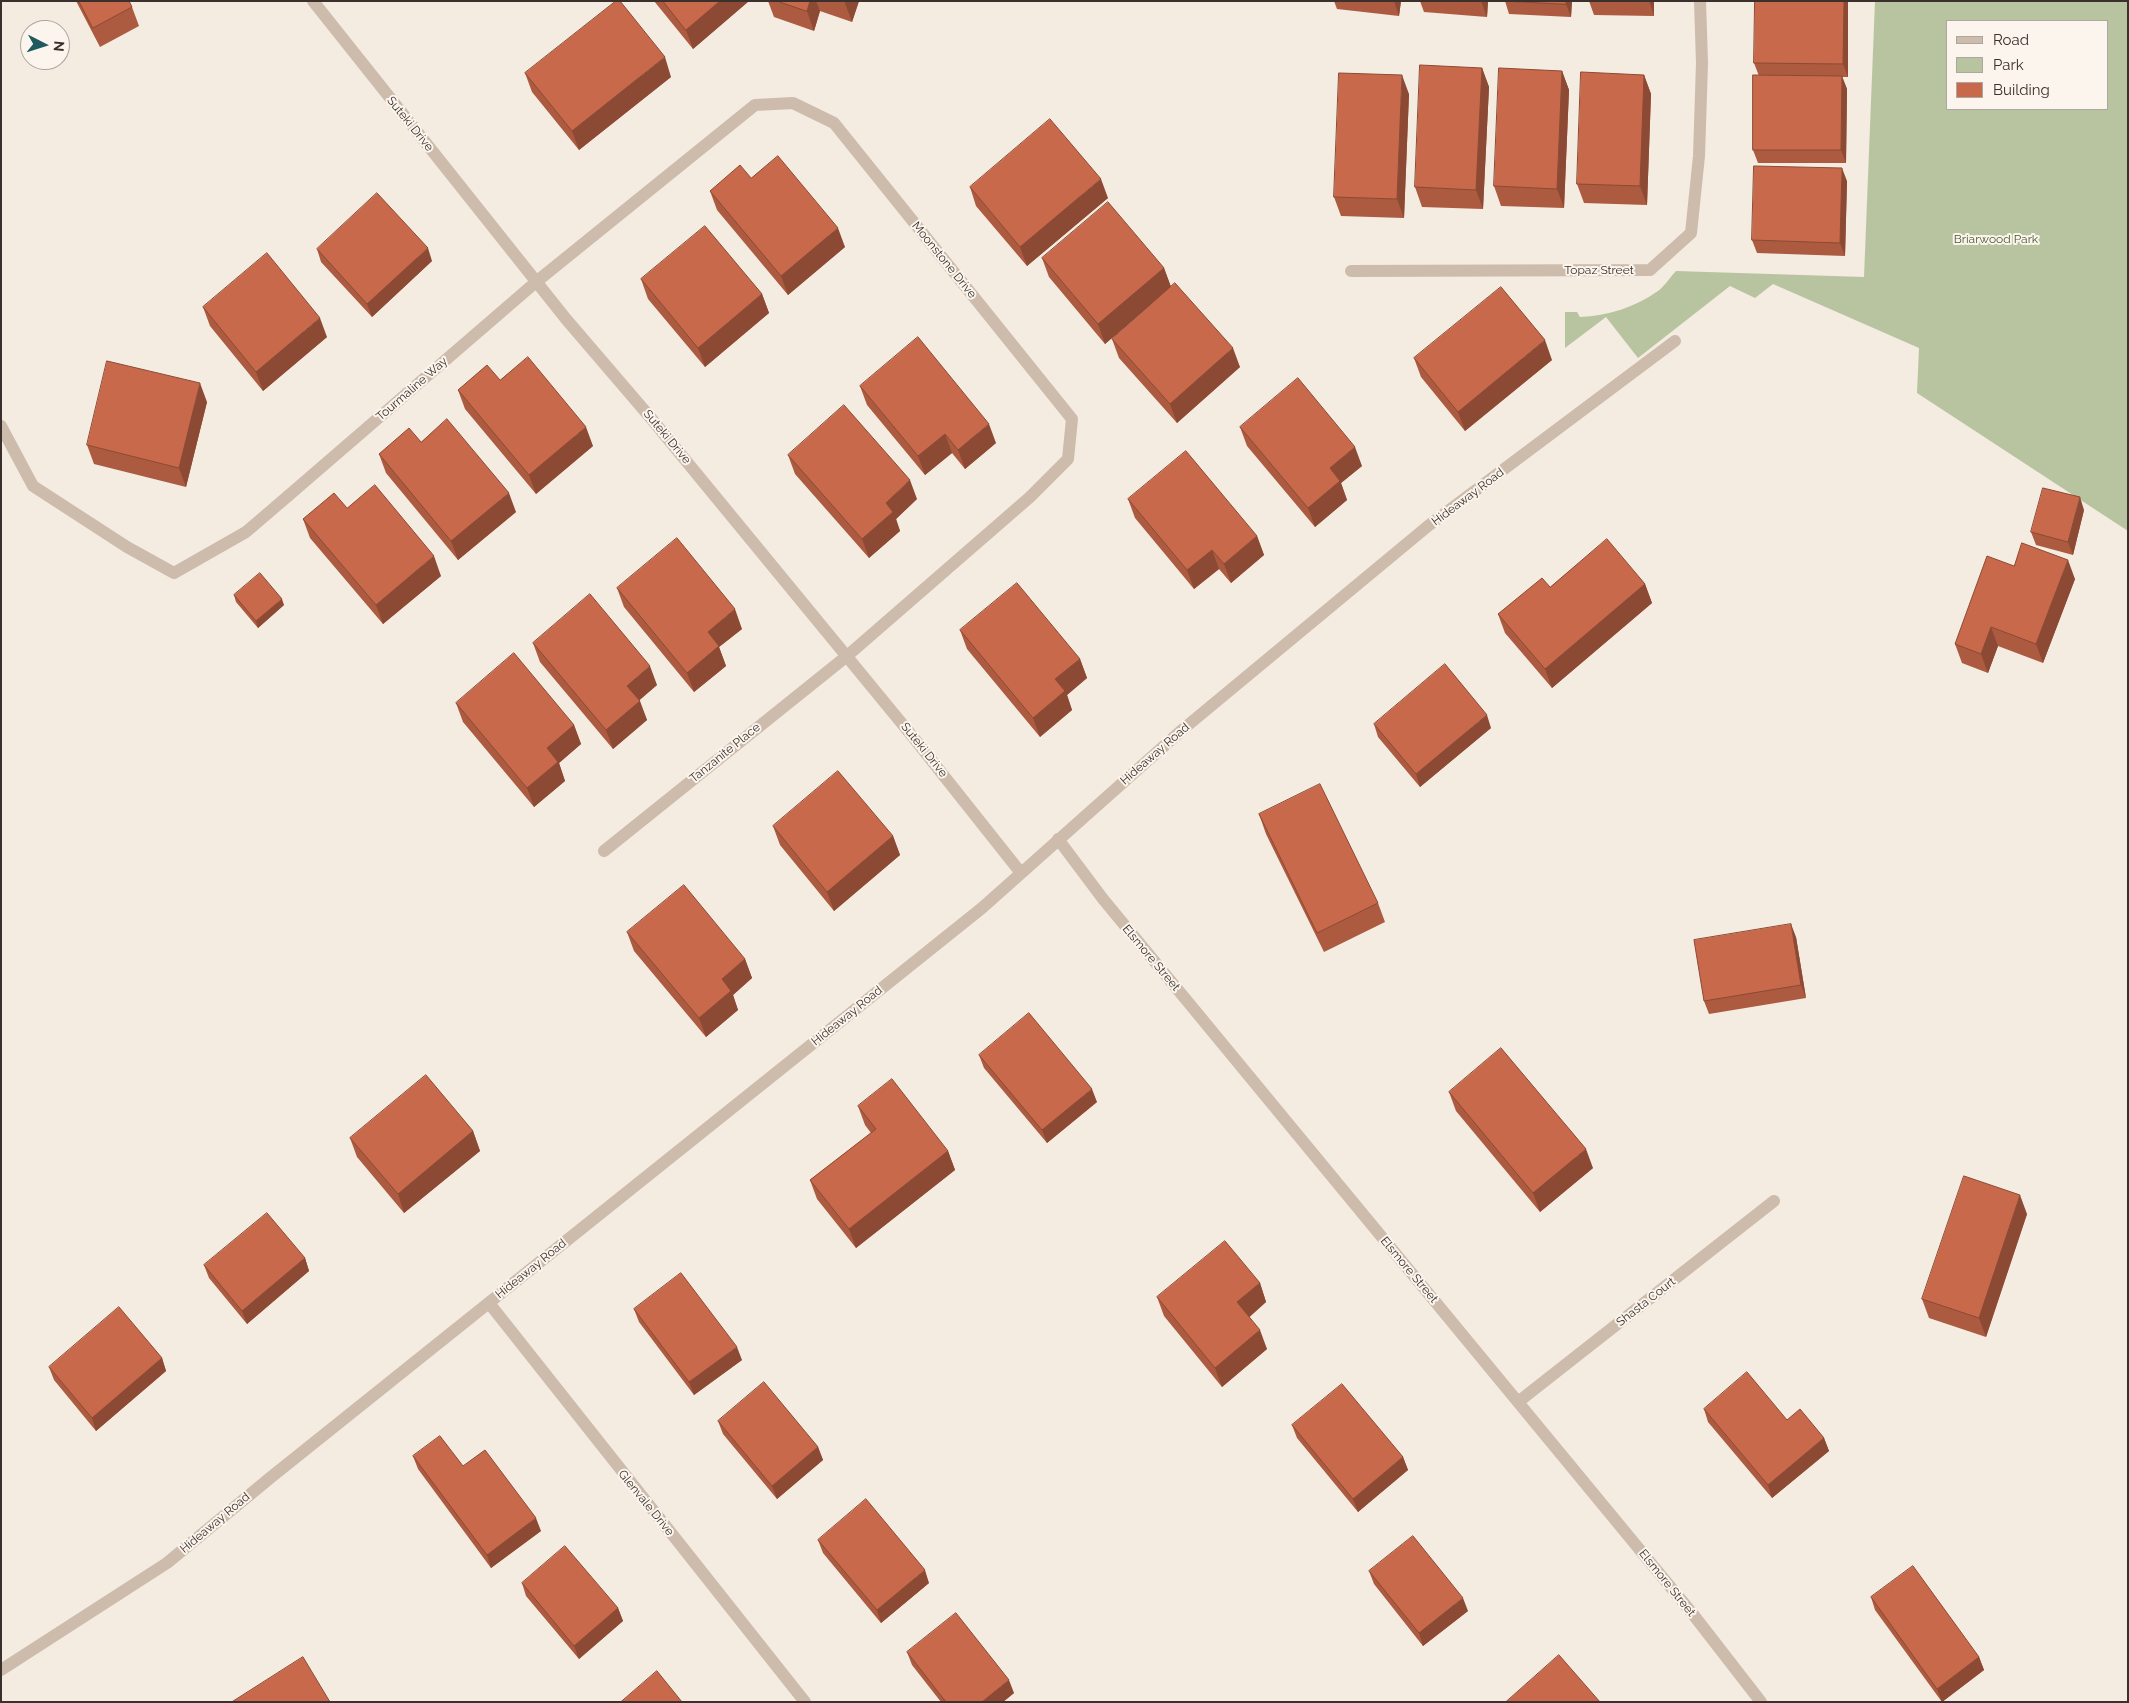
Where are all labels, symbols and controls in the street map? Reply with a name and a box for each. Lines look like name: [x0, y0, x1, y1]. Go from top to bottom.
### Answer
north arrow: [20, 20, 70, 70]
legend: [1946, 20, 2109, 110]
text: Road: [1993, 31, 2029, 49]
text: N: [51, 40, 67, 52]
text: Park: [1993, 56, 2024, 74]
text: Building: [1993, 81, 2050, 99]
street label: Suteki Drive: [384, 94, 436, 154]
street label: Moonstone Drive: [909, 219, 979, 301]
park label: Briarwood Park: [1954, 232, 2038, 246]
street label: Topaz Street: [1564, 263, 1634, 277]
street label: Tourmaline Way: [373, 354, 451, 424]
street label: Suteki Drive: [640, 407, 694, 467]
street label: Hideaway Road: [1429, 465, 1507, 529]
street label: Tanzanite Place: [687, 720, 763, 786]
street label: Suteki Drive: [898, 720, 950, 780]
street label: Hideaway Road: [1118, 720, 1192, 788]
street label: Elsmore Street: [1119, 922, 1183, 994]
street label: Hideaway Road: [809, 983, 885, 1049]
street label: Elsmore Street: [1377, 1234, 1441, 1306]
street label: Hideaway Road: [493, 1236, 569, 1302]
street label: Shasta Court: [1614, 1274, 1678, 1330]
street label: Glenvale Drive: [615, 1467, 677, 1539]
street label: Hideaway Road: [177, 1490, 253, 1556]
street label: Elsmore Street: [1636, 1547, 1698, 1619]

